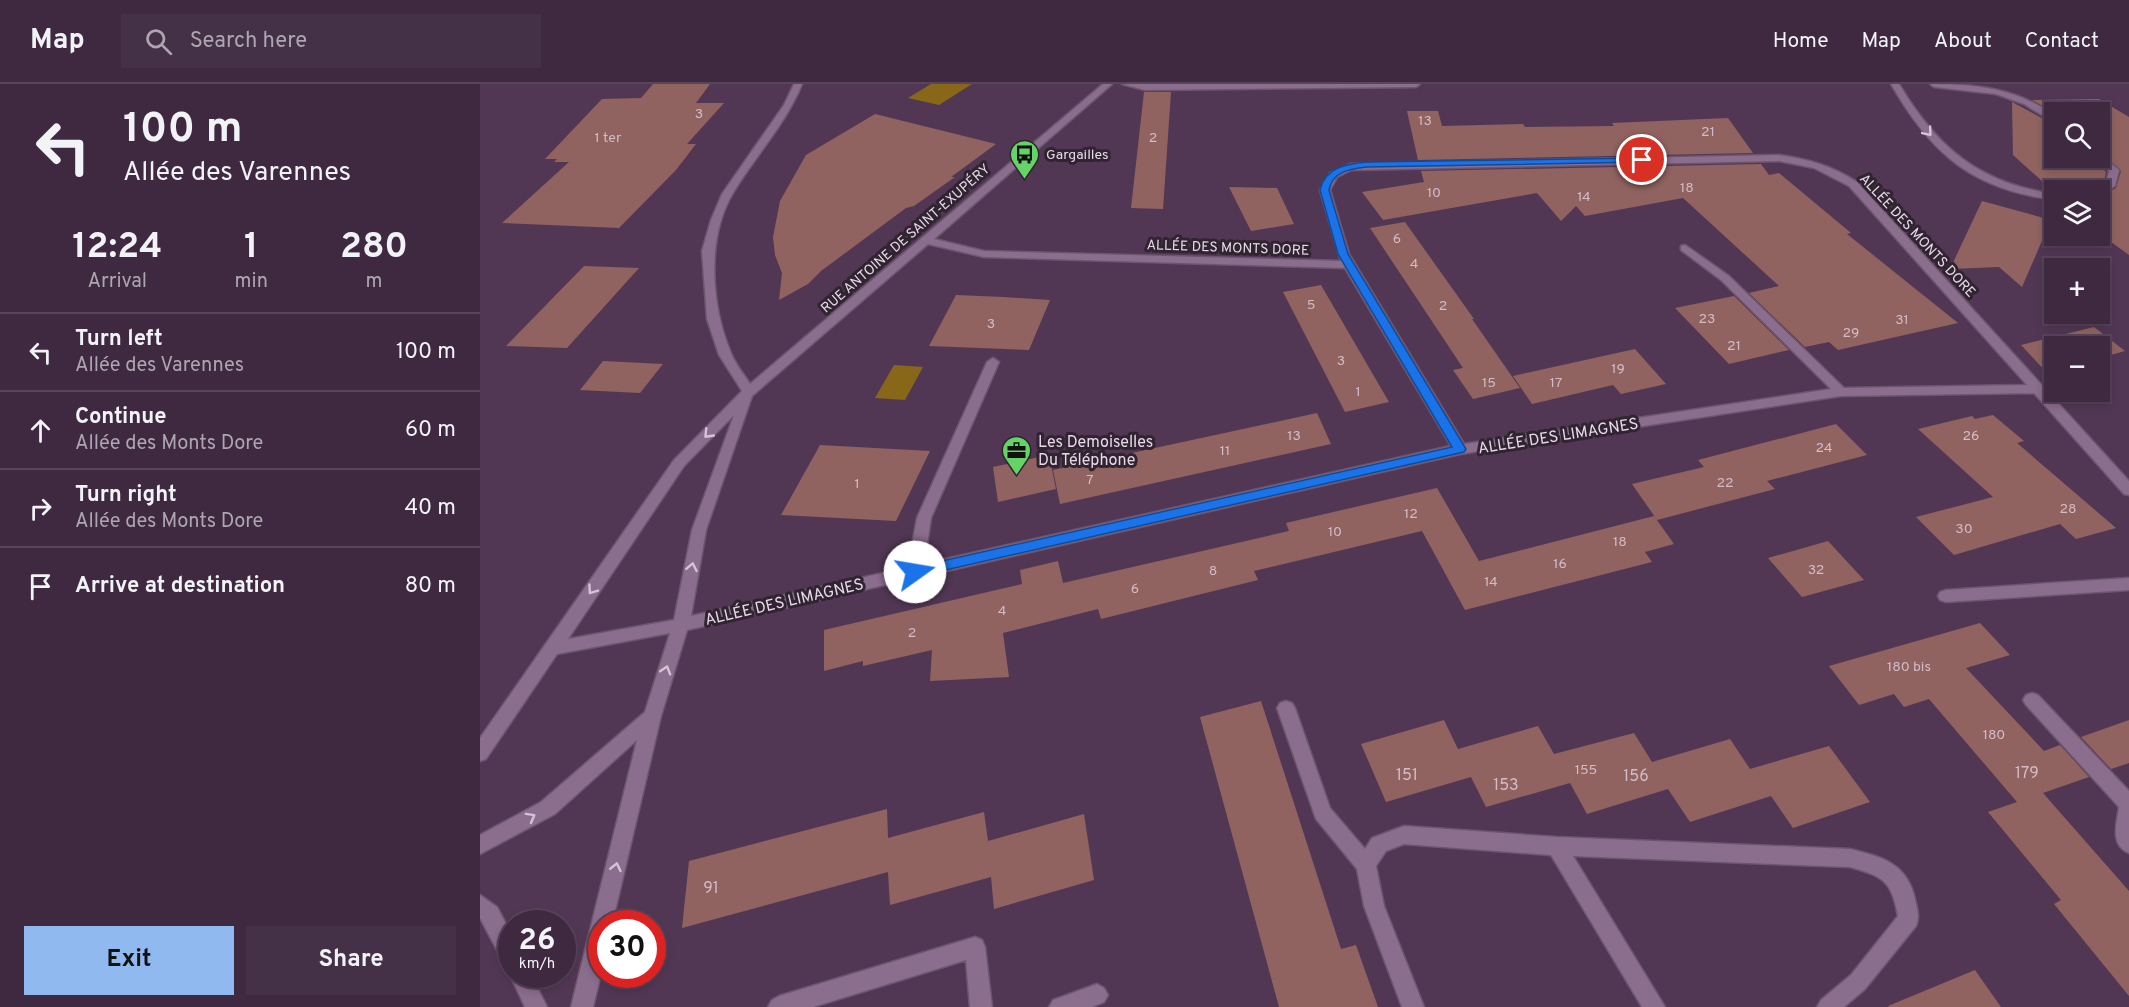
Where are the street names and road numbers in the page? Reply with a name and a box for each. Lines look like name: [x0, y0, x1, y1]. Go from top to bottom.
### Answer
street label: RUE ANTOINE DE SAINT-EXUPÉRY: [817, 160, 994, 317]
street label: ALLÉE DES MONTS DORE: [1855, 170, 1979, 301]
street label: ALLÉE DES MONTS DORE: [1146, 236, 1310, 260]
street label: ALLÉE DES LIMAGNES: [1476, 412, 1640, 460]
street label: ALLÉE DES LIMAGNES: [703, 573, 866, 631]

